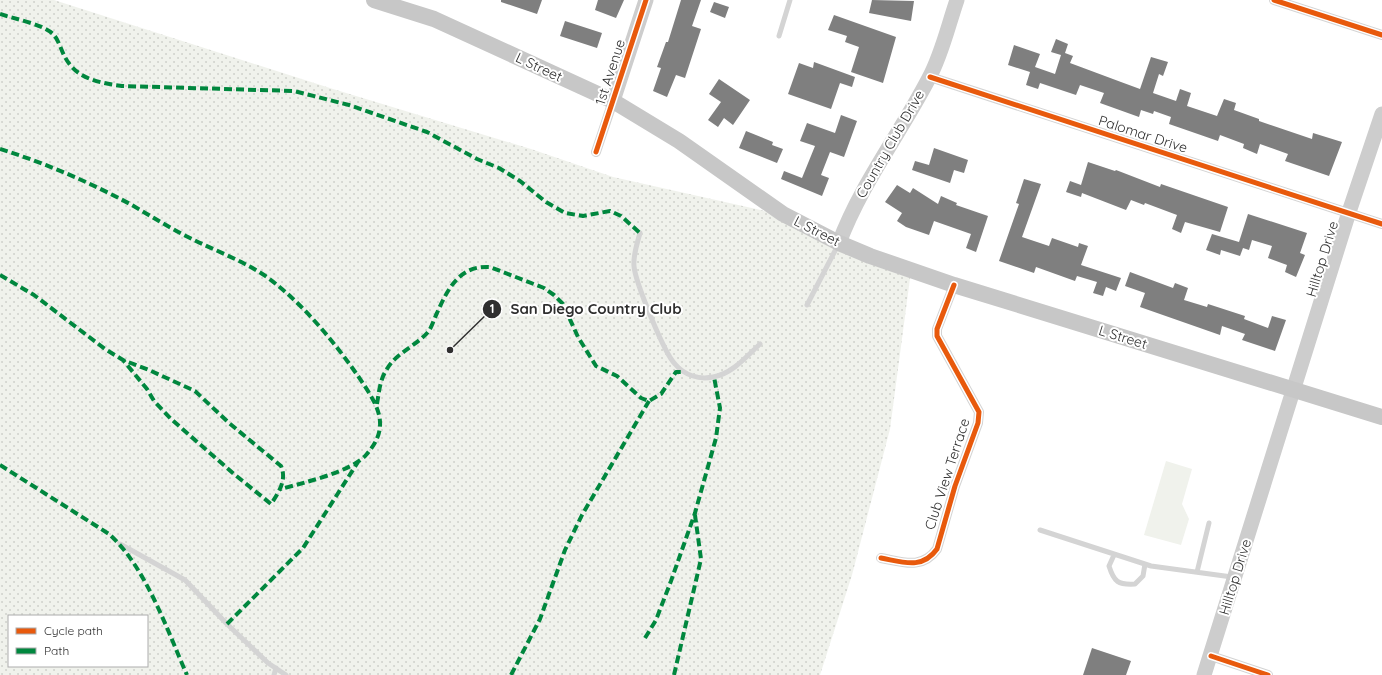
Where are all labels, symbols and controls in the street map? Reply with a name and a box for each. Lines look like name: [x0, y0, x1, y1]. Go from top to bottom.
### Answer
street label: 1st Avenue: [591, 37, 629, 107]
street label: L Street: [513, 48, 565, 86]
street label: Country Club Drive: [852, 87, 928, 201]
street label: Palomar Drive: [1096, 111, 1190, 157]
street label: L Street: [791, 212, 843, 250]
street label: Hilltop Drive: [1302, 219, 1342, 299]
callout: San Diego Country Club: [482, 296, 689, 323]
text: San Diego Country Club: [510, 299, 682, 318]
text: 1: [490, 301, 494, 316]
street label: L Street: [1097, 321, 1150, 353]
street label: Club View Terrace: [921, 416, 974, 532]
street label: Hilltop Drive: [1215, 537, 1255, 617]
legend: [8, 615, 148, 667]
text: Cycle path: [44, 623, 103, 638]
text: Path: [44, 643, 69, 658]

